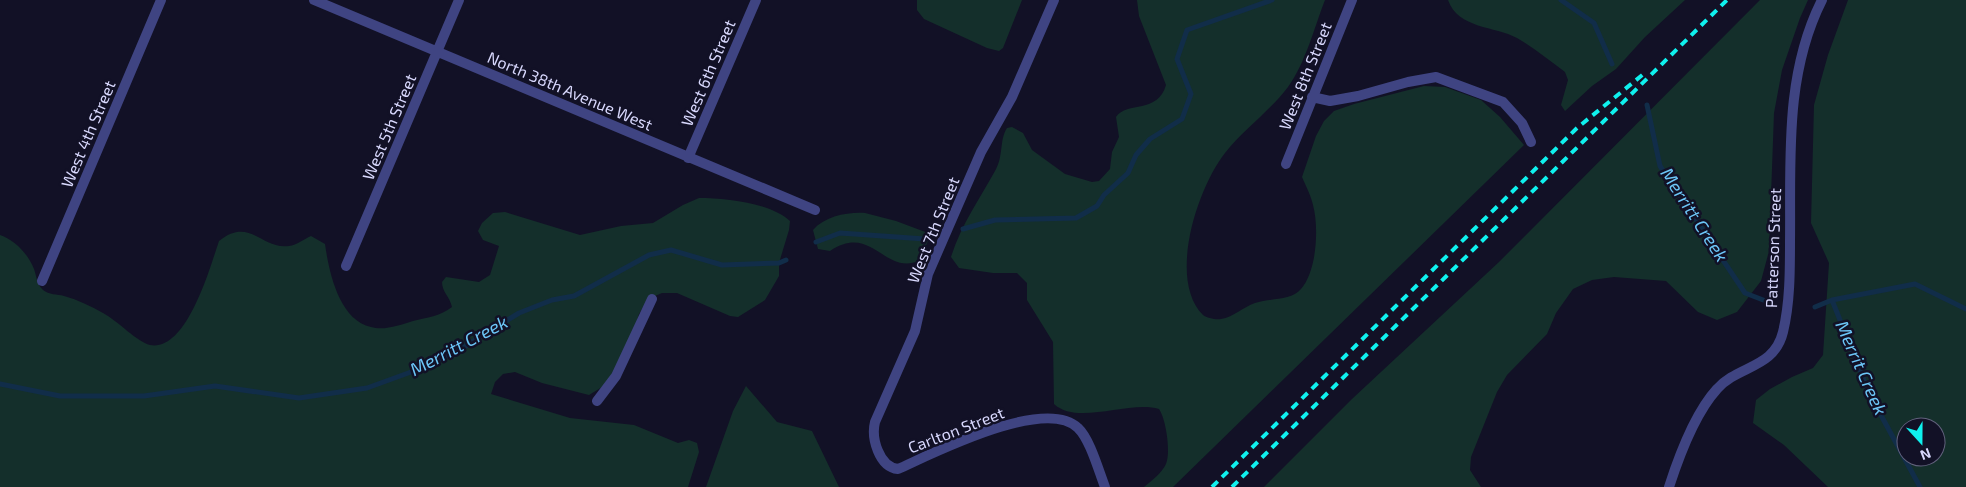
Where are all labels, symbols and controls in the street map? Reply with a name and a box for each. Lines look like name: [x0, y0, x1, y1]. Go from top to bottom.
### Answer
street label: West 6th Street: [677, 17, 739, 129]
street label: West 8th Street: [1274, 19, 1335, 132]
street label: North 38th Avenue West: [485, 47, 656, 134]
street label: West 5th Street: [358, 71, 419, 183]
street label: West 4th Street: [56, 77, 119, 190]
water label: Merritt Creek: [1656, 163, 1733, 266]
street label: West 7th Street: [903, 174, 962, 286]
street label: Patterson Street: [1761, 188, 1784, 308]
water label: Merritt Creek: [406, 310, 511, 380]
water label: Merrit Creek: [1831, 317, 1892, 418]
street label: Carlton Street: [905, 402, 1007, 457]
north arrow: [1896, 417, 1946, 467]
text: N: [1918, 445, 1934, 464]

